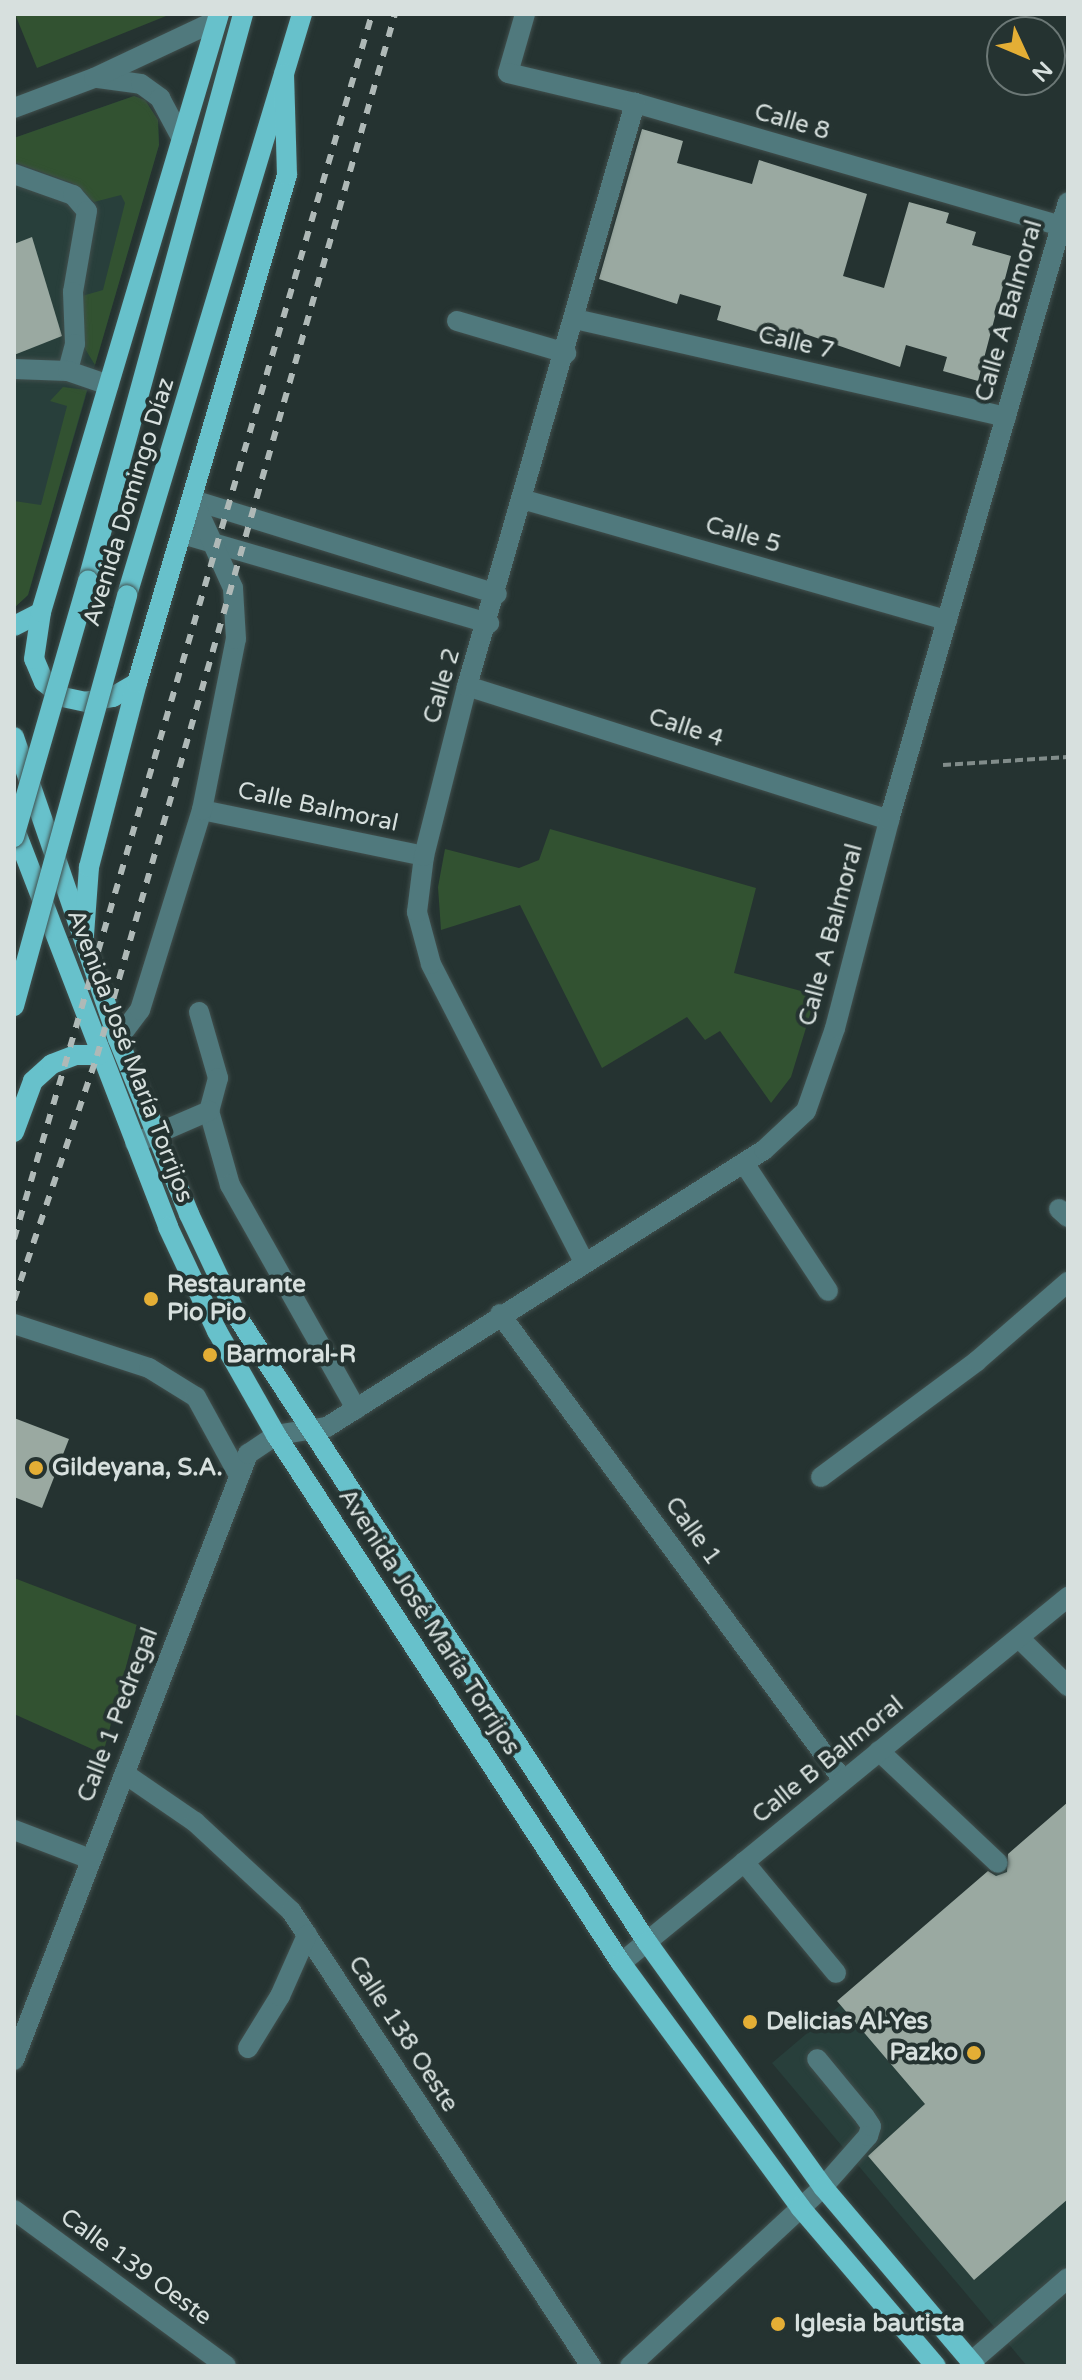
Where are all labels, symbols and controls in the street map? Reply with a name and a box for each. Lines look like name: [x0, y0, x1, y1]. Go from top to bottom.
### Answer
north arrow: [986, 16, 1066, 96]
text: N: [1026, 56, 1057, 87]
street label: Calle 8: [751, 98, 833, 146]
street label: Calle A Balmoral: [969, 217, 1049, 405]
street label: Calle 7: [755, 320, 837, 366]
street label: Avenida Domingo Díaz: [77, 374, 181, 630]
street label: Calle 5: [702, 511, 784, 559]
street label: Calle 2: [418, 645, 466, 727]
street label: Calle 4: [645, 702, 727, 754]
street label: Calle Balmoral: [235, 776, 401, 838]
street label: Calle A Balmoral: [793, 841, 869, 1029]
street label: Avenida José María Torrijos: [61, 905, 199, 1207]
place label: Restaurante Pio Pio: [167, 1271, 306, 1327]
marker: Restaurante Pio Pio: [142, 1290, 160, 1308]
place label: Barmoral-R: [226, 1341, 356, 1369]
marker: Barmoral-R: [201, 1346, 219, 1364]
place label: Gildeyana, S.A.: [52, 1454, 223, 1482]
marker: Gildeyana, S.A.: [27, 1459, 45, 1477]
street label: Avenida José María Torrijos: [332, 1484, 526, 1760]
street label: Calle 1: [659, 1491, 727, 1571]
street label: Calle 1 Pedregal: [71, 1624, 165, 1806]
street label: Calle B Balmoral: [747, 1690, 909, 1830]
street label: Calle 138 Oeste: [342, 1951, 464, 2117]
place label: Delicias Al-Yes: [766, 2008, 928, 2036]
marker: Delicias Al-Yes: [741, 2013, 759, 2031]
place label: Pazko: [890, 2039, 958, 2067]
marker: Pazko: [965, 2044, 983, 2062]
street label: Calle 139 Oeste: [55, 2202, 217, 2332]
place label: Iglesia bautista: [794, 2310, 965, 2338]
marker: Iglesia bautista: [769, 2315, 787, 2333]

